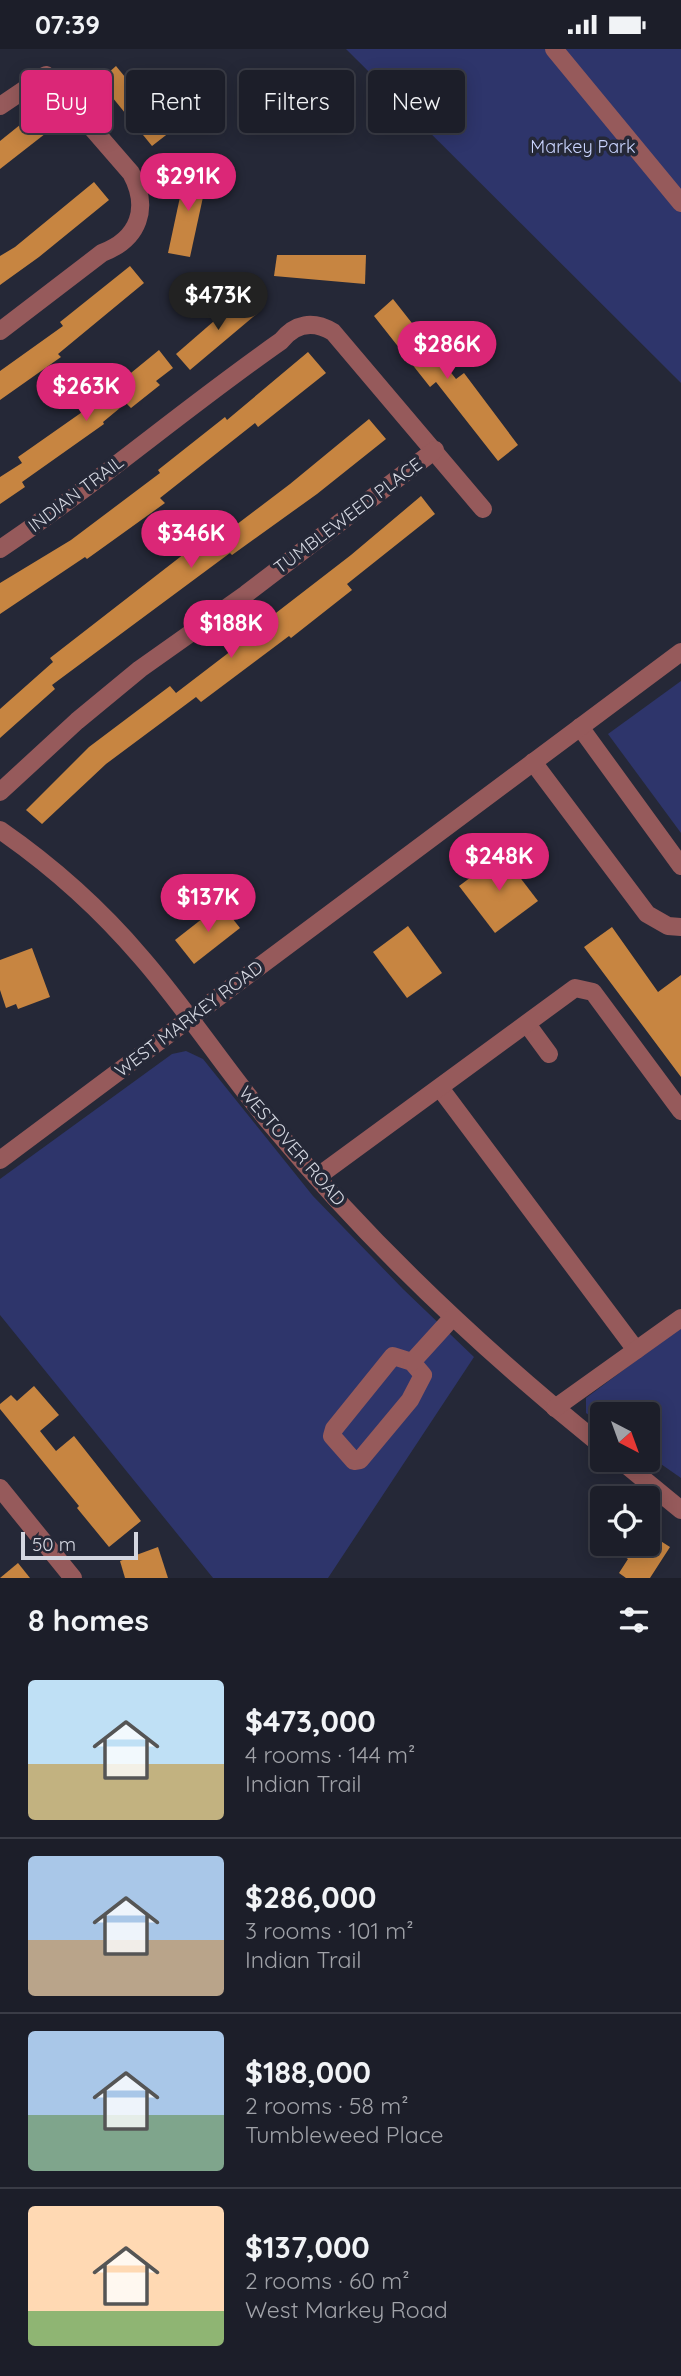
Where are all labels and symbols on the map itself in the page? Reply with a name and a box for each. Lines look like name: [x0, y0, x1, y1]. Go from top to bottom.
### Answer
park label: Markey Park: [530, 135, 636, 158]
pin: $291K: [139, 153, 237, 213]
pin: $473K: [169, 273, 267, 332]
pin: $286K: [398, 321, 496, 381]
pin: $263K: [37, 363, 135, 423]
street label: INDIAN TRAIL: [24, 450, 128, 537]
street label: TUMBLEWEED PLACE: [269, 452, 426, 579]
pin: $346K: [142, 511, 240, 570]
pin: $188K: [182, 601, 280, 660]
pin: $248K: [450, 833, 548, 893]
pin: $137K: [159, 875, 257, 934]
street label: WEST MARKEY ROAD: [110, 955, 267, 1082]
street label: WESTOVER ROAD: [234, 1081, 351, 1210]
north arrow: [590, 1402, 660, 1472]
scale bar: [21, 1529, 138, 1561]

